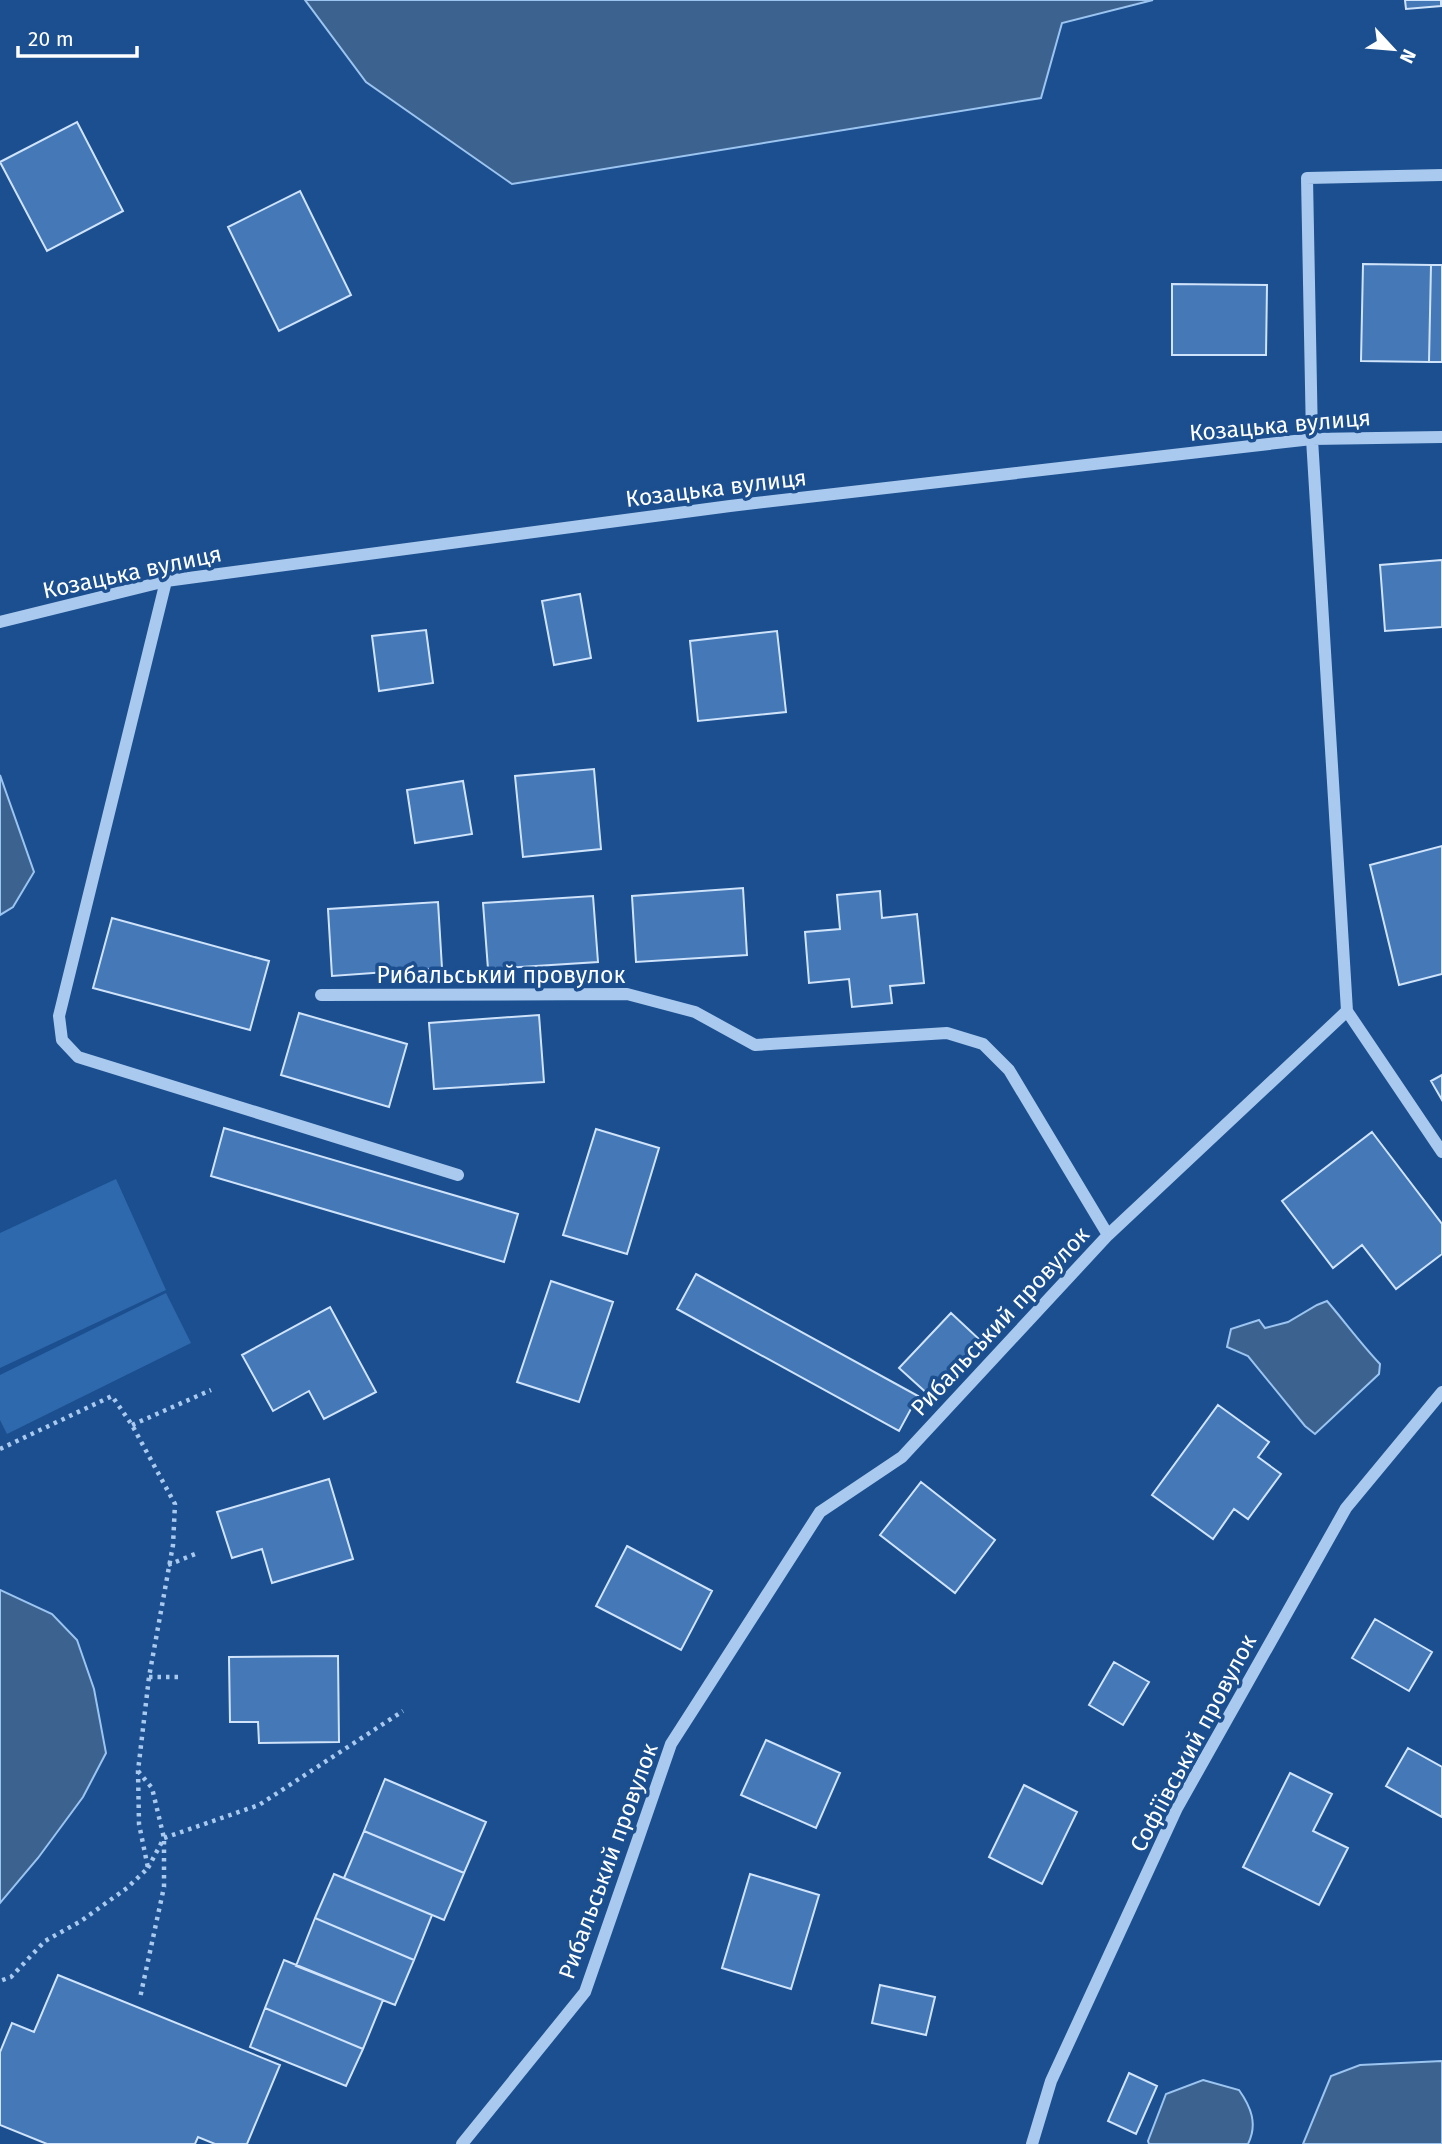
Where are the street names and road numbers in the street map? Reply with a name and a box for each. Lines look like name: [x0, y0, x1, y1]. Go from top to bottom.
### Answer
street label: Козацька вулиця: [1188, 403, 1372, 447]
street label: Козацька вулиця: [624, 463, 808, 513]
street label: Козацька вулиця: [40, 539, 224, 605]
street label: Рибальський провулок: [377, 961, 626, 989]
street label: Рибальський провулок: [905, 1220, 1095, 1422]
street label: Софіївський провулок: [1124, 1629, 1262, 1857]
street label: Рибальський провулок: [552, 1739, 664, 1983]

